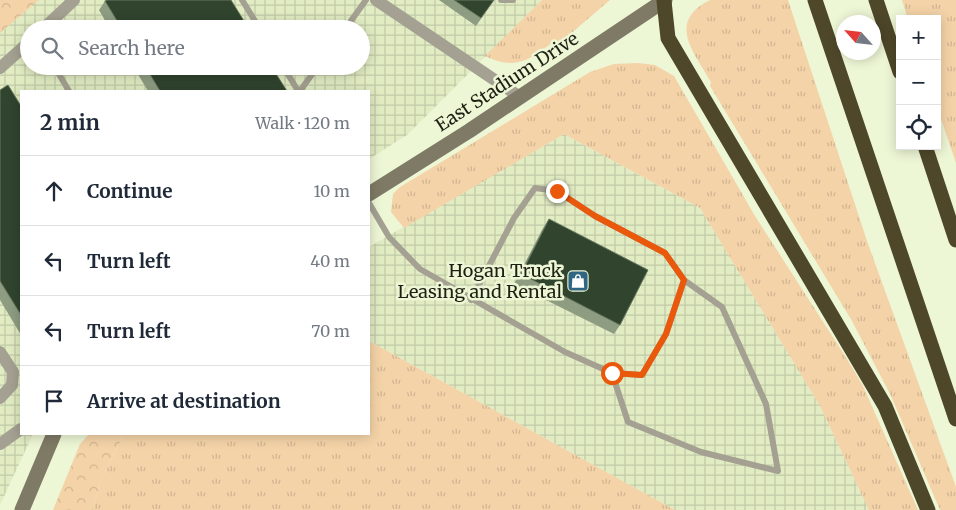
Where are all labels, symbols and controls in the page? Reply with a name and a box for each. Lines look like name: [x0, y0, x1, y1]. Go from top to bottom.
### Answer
north arrow: [836, 15, 881, 60]
map controls: [896, 15, 941, 150]
button: +: [896, 15, 941, 60]
search box: [20, 20, 370, 75]
street label: East Stadium Drive: [431, 27, 583, 136]
icon: search: [38, 34, 66, 62]
text: Search here: [78, 36, 185, 60]
button: −: [896, 60, 941, 105]
button: locate: [896, 105, 941, 150]
text: 2 min: [40, 109, 100, 136]
text: Walk · 120 m: [255, 113, 350, 133]
icon: ahead: [40, 177, 68, 205]
text: Continue: [87, 179, 173, 203]
route end: [546, 180, 569, 203]
text: 10 m: [313, 181, 350, 201]
icon: left: [40, 247, 68, 275]
text: Turn left: [87, 249, 171, 273]
text: 40 m: [310, 251, 350, 271]
place label: Hogan Truck Leasing and Rental: [398, 259, 563, 303]
shop icon: Hogan Truck Leasing and Rental: [566, 269, 590, 293]
icon: left: [40, 317, 68, 345]
text: Turn left: [87, 319, 171, 343]
text: 70 m: [311, 321, 350, 341]
route start: [601, 362, 624, 385]
icon: arrive: [40, 387, 68, 415]
text: Arrive at destination: [87, 389, 281, 413]

